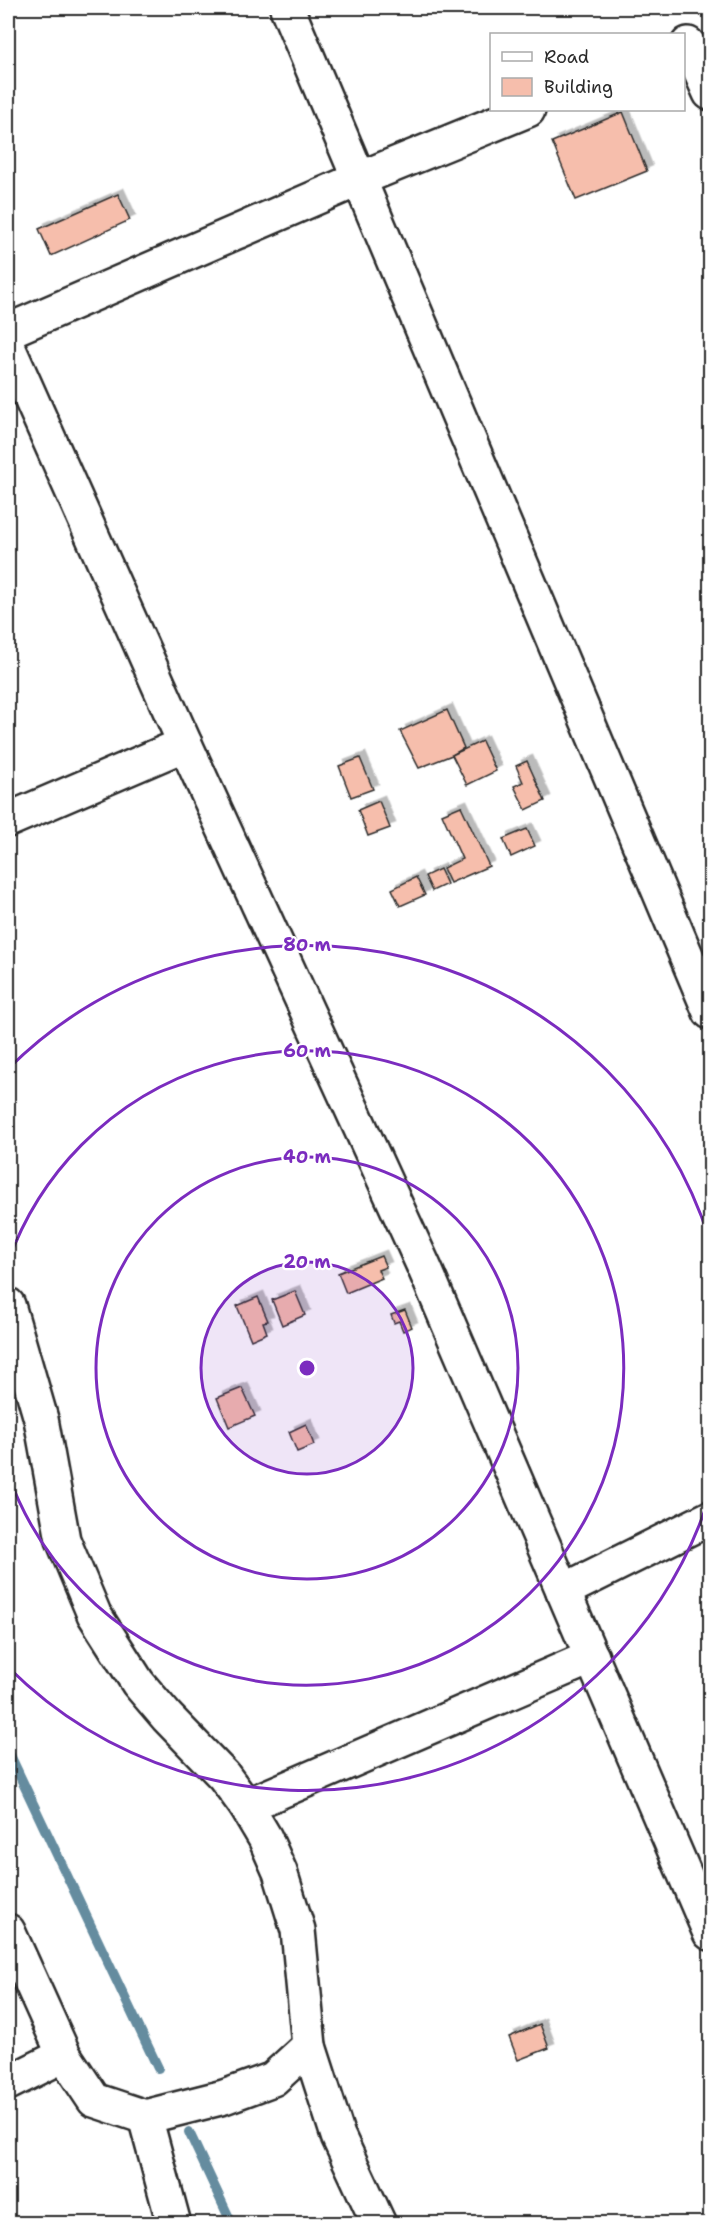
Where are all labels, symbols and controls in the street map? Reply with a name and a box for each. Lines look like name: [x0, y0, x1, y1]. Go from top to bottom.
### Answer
legend: [490, 33, 685, 111]
text: Road: [544, 45, 589, 69]
text: Building: [544, 75, 613, 99]
text: 80 m: [283, 933, 331, 957]
text: 60 m: [283, 1039, 331, 1063]
text: 40 m: [283, 1145, 331, 1169]
text: 20 m: [283, 1250, 331, 1274]
centre of rings: [297, 1358, 317, 1378]

